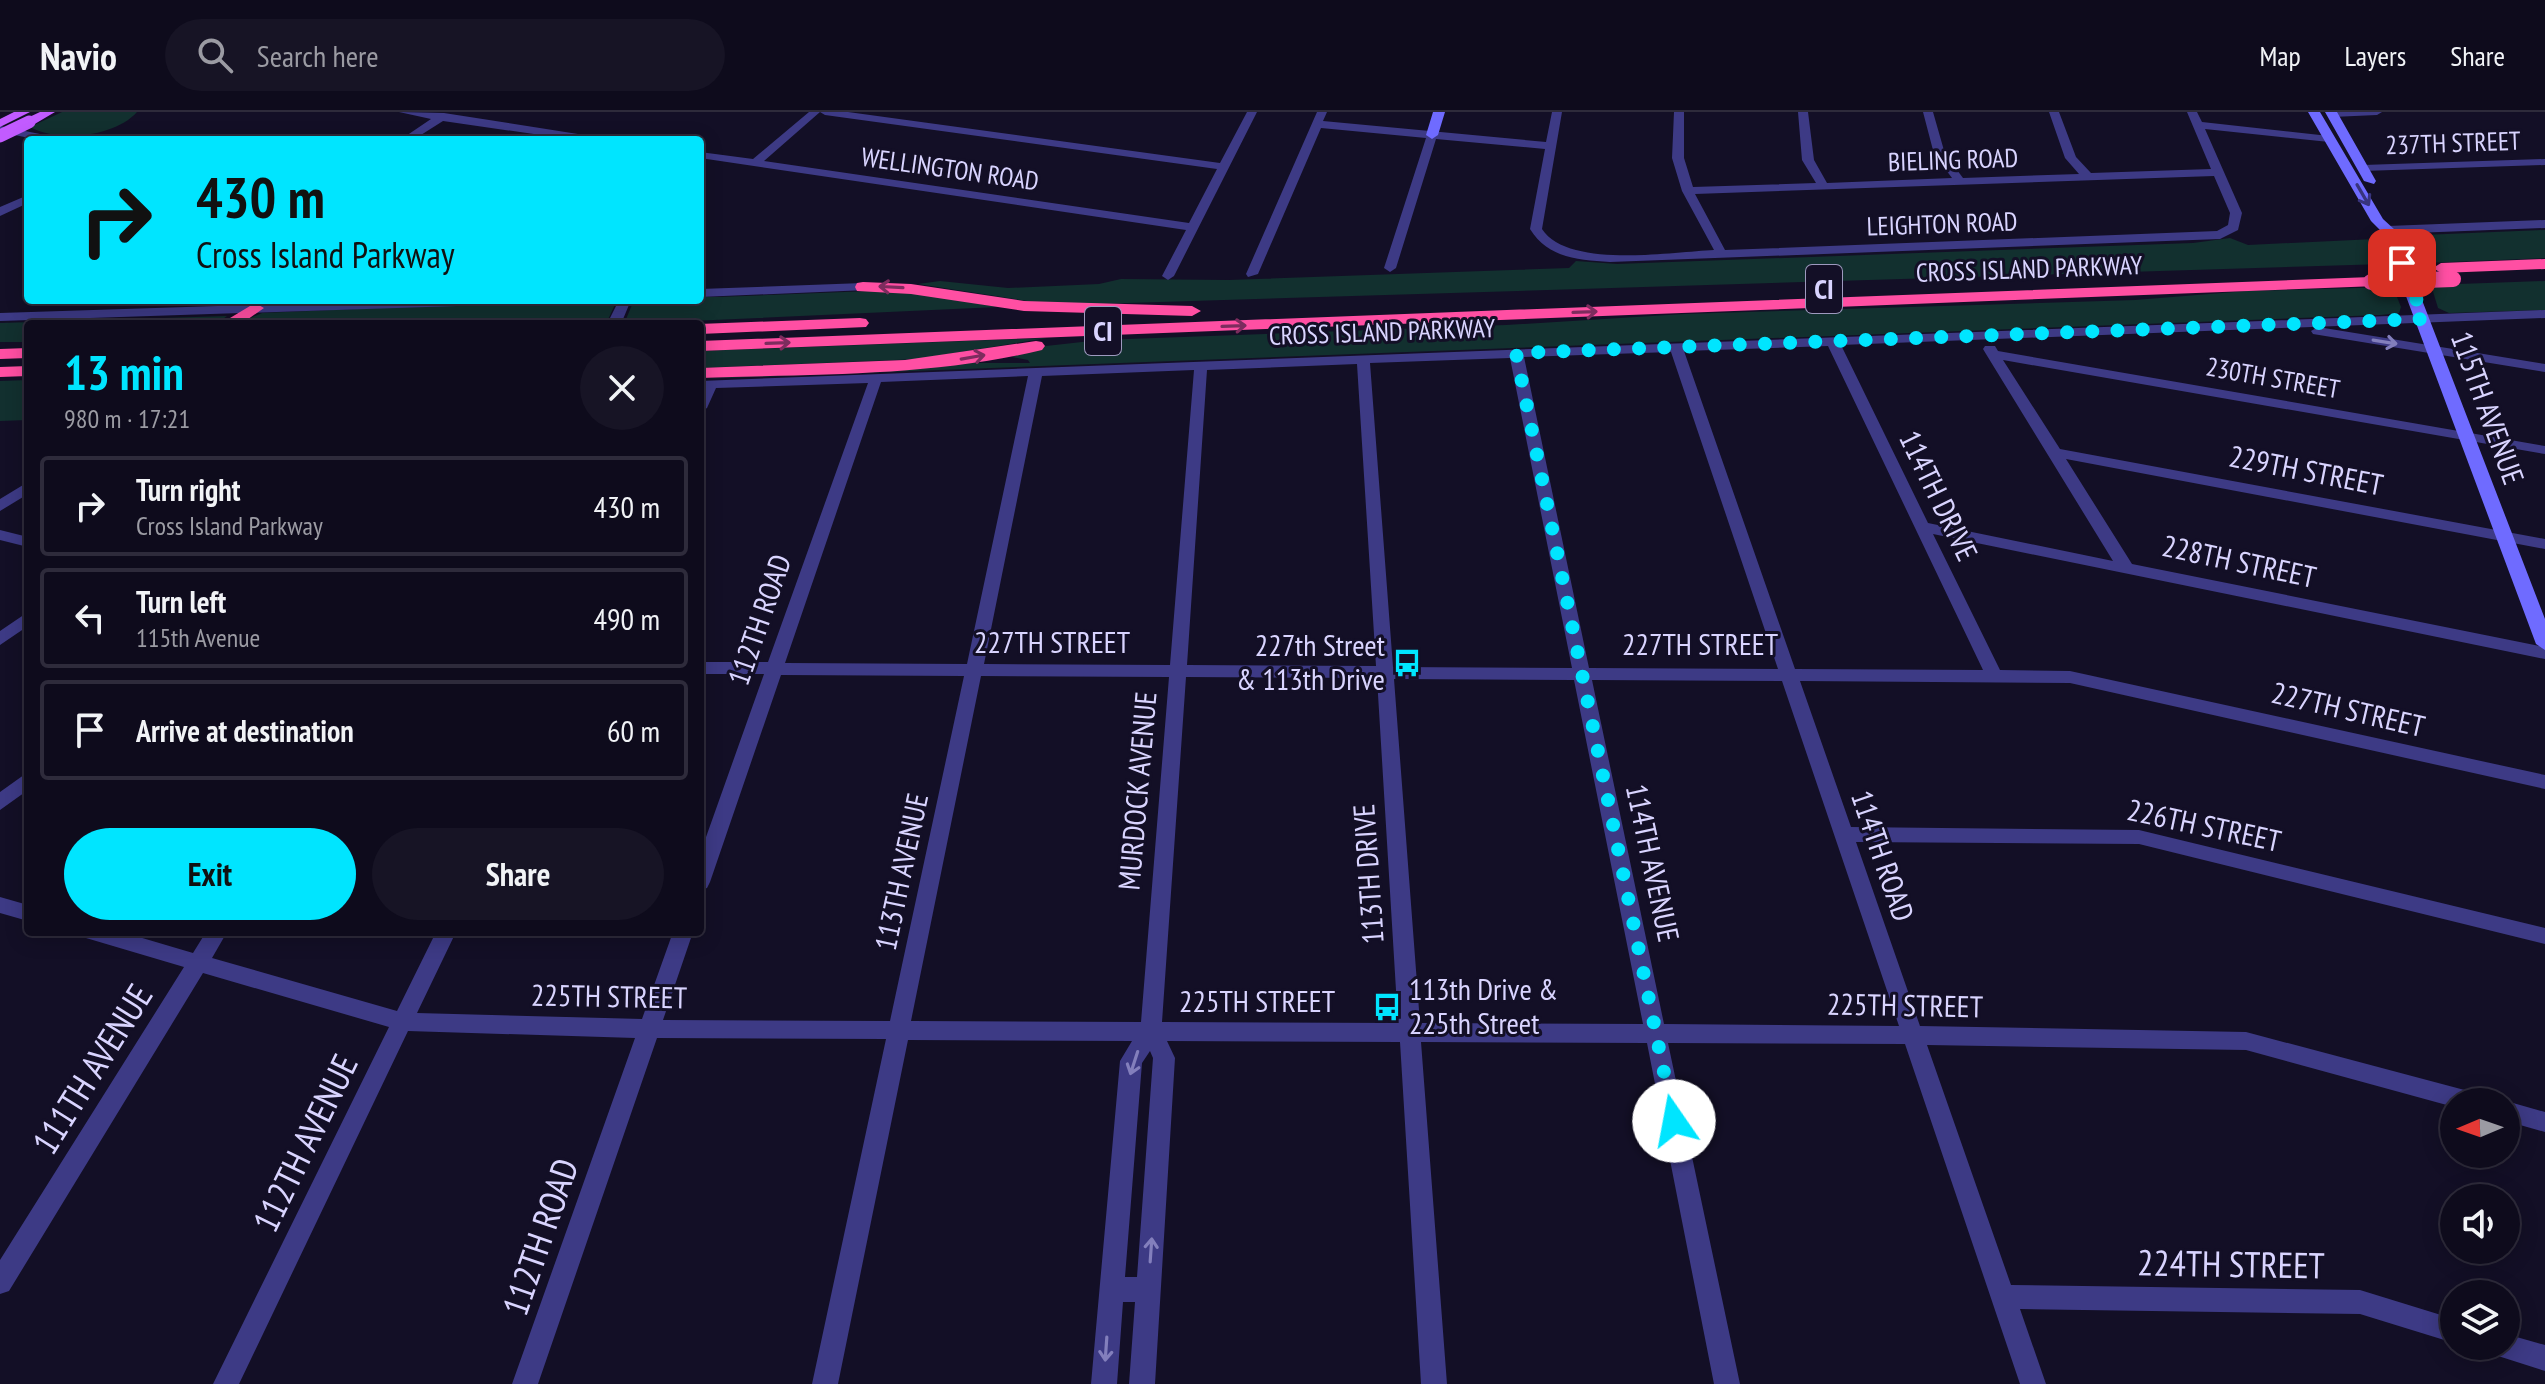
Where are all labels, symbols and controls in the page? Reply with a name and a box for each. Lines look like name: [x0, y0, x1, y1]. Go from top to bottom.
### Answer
search box: [165, 19, 725, 91]
text: Navio: [40, 31, 117, 80]
icon: search: [193, 33, 237, 77]
text: Search here: [257, 36, 379, 75]
text: Map: [2259, 37, 2301, 74]
text: Layers: [2345, 37, 2406, 74]
text: Share: [2450, 37, 2505, 74]
street label: 237TH STREET: [2385, 124, 2522, 161]
street label: WELLINGTON ROAD: [859, 140, 1041, 197]
street label: BIELING ROAD: [1887, 141, 2019, 178]
text: 430 m: [196, 161, 325, 233]
icon: right: [64, 168, 168, 272]
one-way arrow: [2355, 183, 2371, 206]
street label: LEIGHTON ROAD: [1866, 204, 2018, 243]
pin: [2368, 229, 2436, 297]
text: Cross Island Parkway: [196, 231, 454, 278]
icon: arrive: [2380, 241, 2424, 285]
street label: CROSS ISLAND PARKWAY: [1915, 248, 2143, 289]
road number: CI: [1806, 265, 1842, 313]
one-way arrow: [879, 280, 905, 295]
one-way arrow: [1571, 305, 1598, 320]
road number: CI: [1085, 307, 1121, 355]
street label: CROSS ISLAND PARKWAY: [1268, 311, 1496, 352]
one-way arrow: [1220, 318, 1247, 333]
street label: 115TH AVENUE: [2443, 326, 2534, 489]
one-way arrow: [764, 335, 791, 350]
one-way arrow: [2372, 335, 2397, 350]
text: 13 min: [64, 341, 184, 403]
button: close: [580, 346, 664, 430]
one-way arrow: [960, 349, 986, 364]
street label: 230TH STREET: [2204, 350, 2343, 406]
text: 980 m · 17:21: [64, 402, 190, 435]
street label: 114TH DRIVE: [1891, 424, 1988, 567]
street label: 229TH STREET: [2226, 435, 2387, 504]
text: Turn right: [136, 470, 240, 509]
icon: right: [68, 484, 112, 528]
text: 430 m: [594, 487, 660, 526]
text: Cross Island Parkway: [136, 509, 323, 542]
street label: 228TH STREET: [2159, 525, 2320, 596]
street label: 112TH ROAD: [718, 549, 799, 690]
text: Turn left: [136, 582, 226, 621]
icon: left: [68, 596, 112, 640]
text: 490 m: [594, 599, 660, 638]
text: 115th Avenue: [136, 621, 260, 654]
street label: 227TH STREET: [974, 622, 1130, 661]
street label: 227TH STREET: [1622, 624, 1778, 663]
place label: 227th Street & 113th Drive: [1236, 625, 1386, 698]
bus stop icon: 227th Street & 113th Drive: [1392, 648, 1422, 678]
street label: 227TH STREET: [2268, 672, 2429, 745]
street label: MURDOCK AVENUE: [1108, 690, 1165, 892]
icon: arrive: [68, 708, 112, 752]
text: Arrive at destination: [136, 711, 354, 750]
text: 60 m: [607, 711, 660, 750]
street label: 114TH AVENUE: [1618, 780, 1689, 945]
street label: 114TH ROAD: [1843, 785, 1924, 926]
street label: 113TH AVENUE: [865, 789, 936, 954]
street label: 226TH STREET: [2124, 789, 2285, 860]
street label: 113TH DRIVE: [1343, 803, 1392, 945]
button: Exit: [64, 828, 356, 920]
button: Share: [372, 828, 664, 920]
place label: 113th Drive & 225th Street: [1409, 969, 1558, 1042]
street label: 111TH AVENUE: [21, 975, 162, 1163]
street label: 225TH STREET: [531, 975, 687, 1016]
street label: 225TH STREET: [1179, 981, 1335, 1020]
street label: 225TH STREET: [1827, 984, 1983, 1025]
bus stop icon: 113th Drive & 225th Street: [1372, 992, 1402, 1022]
street label: 112TH AVENUE: [241, 1046, 368, 1239]
one-way arrow: [1126, 1050, 1140, 1075]
position arrow: [1632, 1079, 1716, 1163]
north arrow: [2440, 1088, 2520, 1168]
map controls: [2440, 1088, 2520, 1360]
street label: 112TH ROAD: [491, 1152, 588, 1321]
button: sound: [2440, 1184, 2520, 1264]
one-way arrow: [1144, 1237, 1159, 1264]
street label: 224TH STREET: [2137, 1238, 2325, 1289]
button: layers: [2440, 1280, 2520, 1360]
one-way arrow: [1098, 1335, 1113, 1362]

